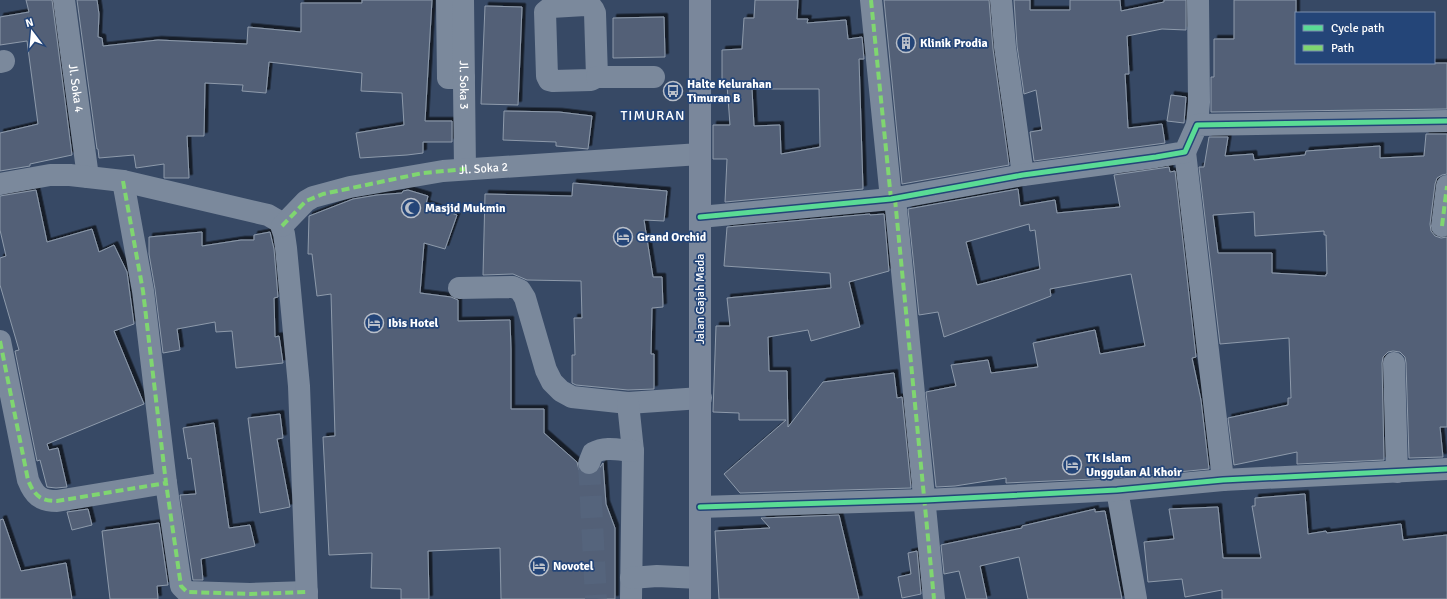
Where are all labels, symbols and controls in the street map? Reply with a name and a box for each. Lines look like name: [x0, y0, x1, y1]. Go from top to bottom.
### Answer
north arrow: [12, 12, 52, 52]
legend: [1295, 12, 1435, 64]
text: N: [24, 16, 35, 30]
text: Cycle path: [1331, 21, 1384, 36]
building icon: Klinik Prodia: [895, 32, 917, 54]
place label: Klinik Prodia: [920, 36, 988, 51]
text: Path: [1331, 41, 1354, 56]
street label: Jl. Soka 3: [456, 60, 471, 110]
street label: Jl. Soka 4: [65, 63, 86, 114]
place label: Halte Kelurahan Timuran B: [687, 77, 772, 106]
bus stop icon: Halte Kelurahan Timuran B: [662, 80, 684, 102]
district label: TIMURAN: [620, 107, 686, 124]
street label: Jl. Soka 2: [459, 160, 508, 178]
mosque icon: Masjid Mukmin: [400, 197, 422, 219]
place label: Masjid Mukmin: [425, 201, 506, 216]
hotel icon: Grand Orchid: [612, 226, 634, 248]
place label: Grand Orchid: [637, 230, 707, 245]
street label: Jalan Gajah Mada: [693, 254, 708, 344]
hotel icon: Ibis Hotel: [363, 312, 385, 334]
place label: Ibis Hotel: [388, 316, 439, 331]
place label: TK Islam Unggulan Al Khoir: [1086, 451, 1182, 480]
hotel icon: TK Islam Unggulan Al Khoir: [1061, 454, 1083, 476]
hotel icon: Novotel: [528, 555, 550, 577]
place label: Novotel: [553, 559, 594, 574]

